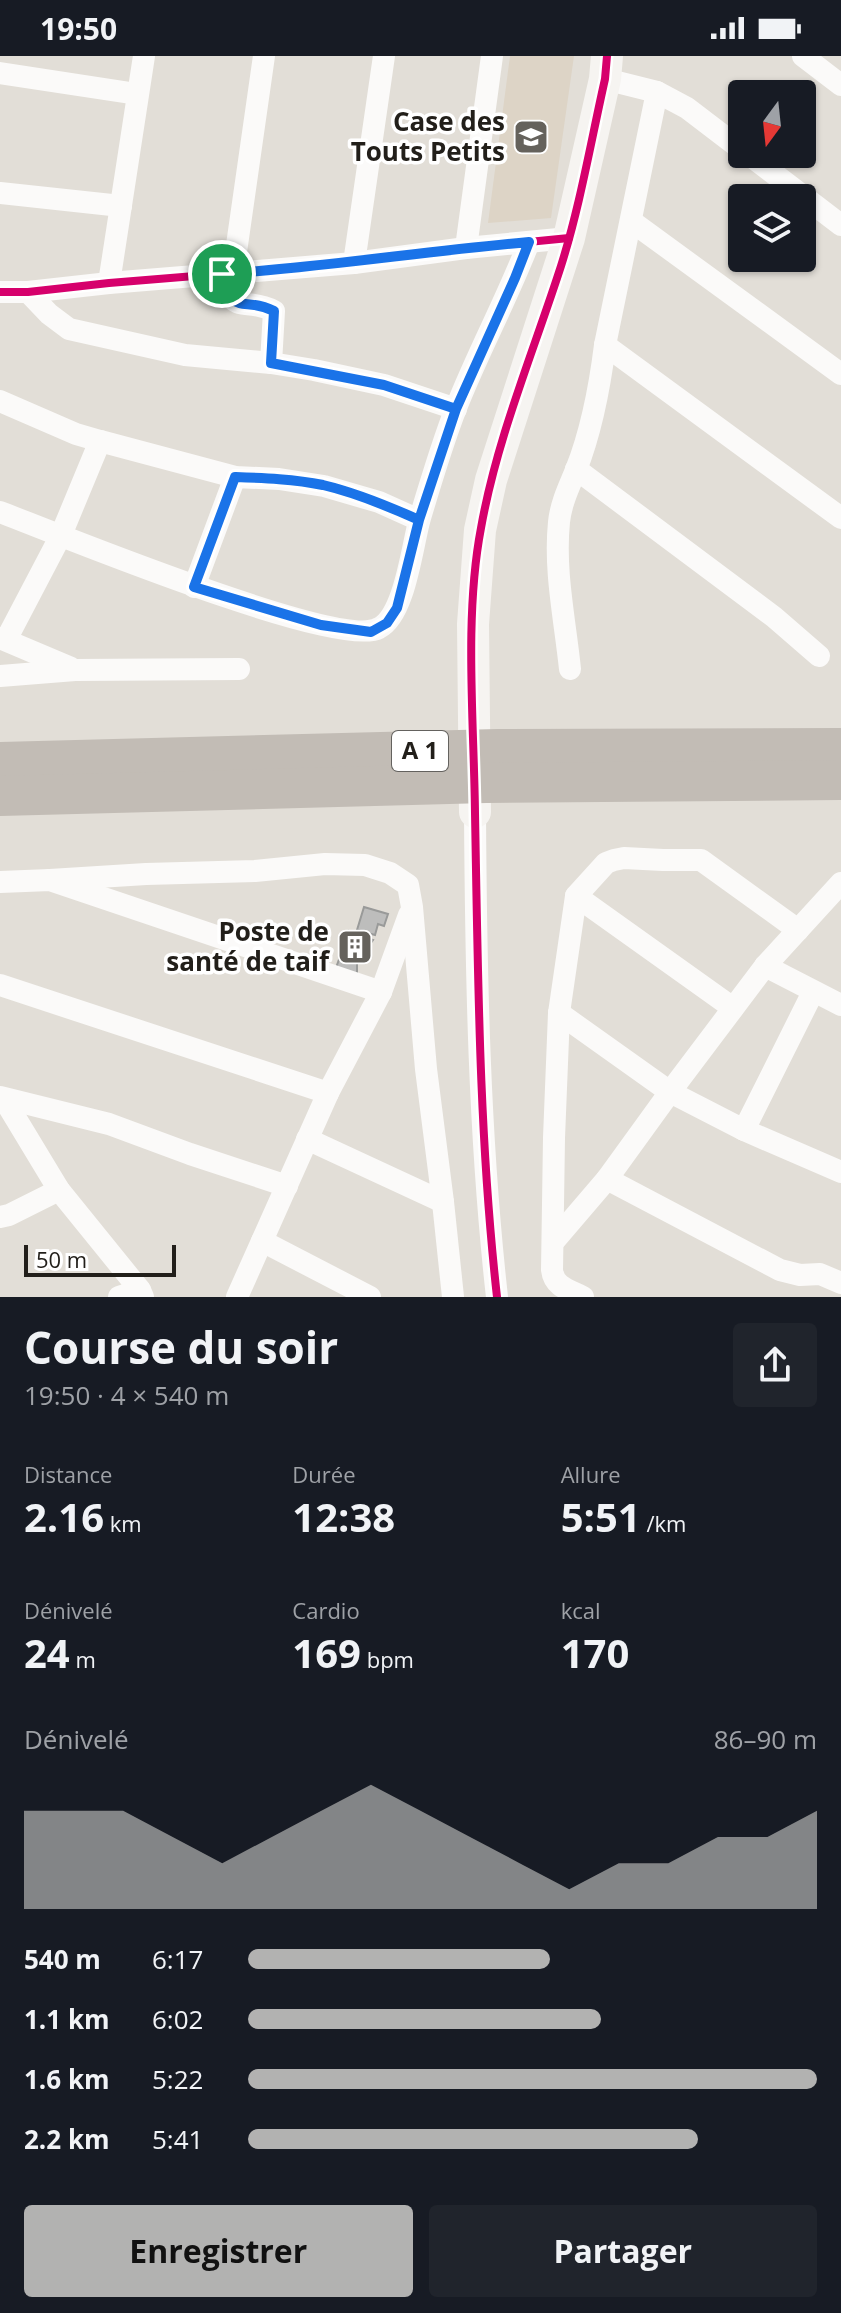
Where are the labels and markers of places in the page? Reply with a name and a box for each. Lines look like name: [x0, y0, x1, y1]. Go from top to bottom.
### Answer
place label: Case des Touts Petits: [351, 103, 505, 169]
school or university icon: Case des Touts Petits: [512, 118, 550, 156]
pin: [188, 240, 256, 308]
place label: Poste de santé de taif: [166, 913, 331, 979]
building icon: Poste de santé de taif: [336, 928, 374, 966]

